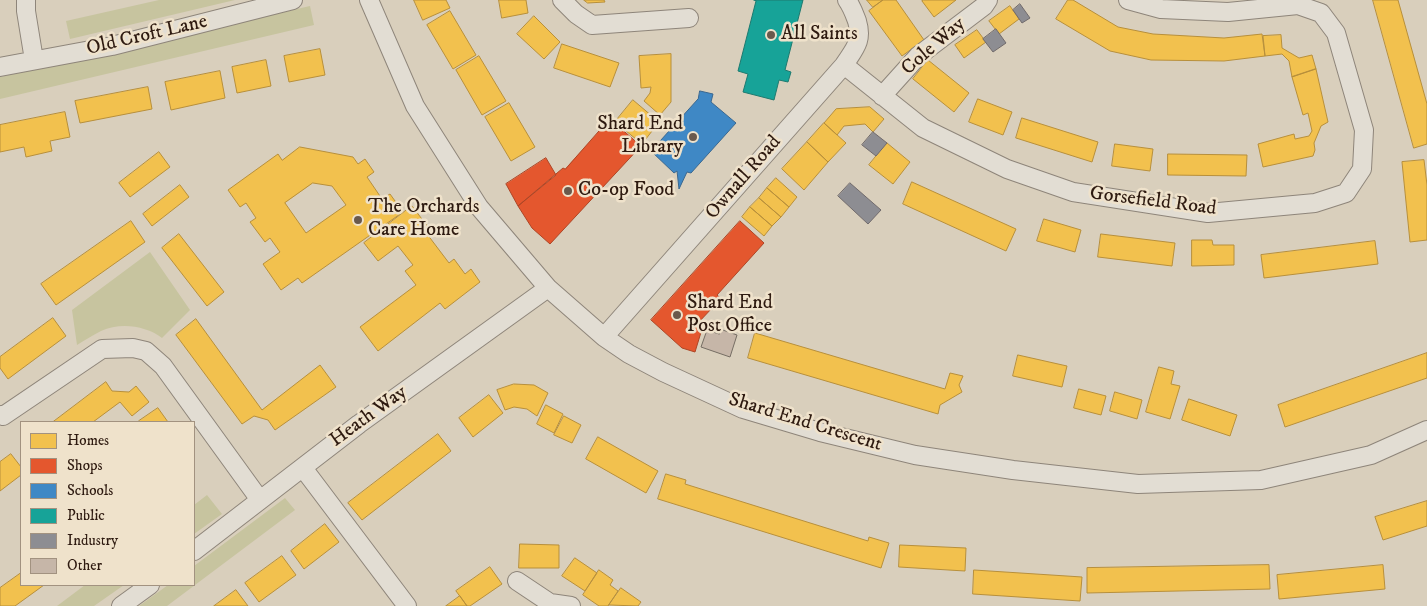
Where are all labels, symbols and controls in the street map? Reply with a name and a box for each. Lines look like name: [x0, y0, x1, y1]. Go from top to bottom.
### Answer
street label: Old Croft Lane: [84, 10, 210, 62]
street label: Cole Way: [897, 13, 971, 81]
place label: All Saints: [781, 23, 858, 47]
marker: All Saints: [765, 29, 777, 41]
place label: Shard End Library: [597, 113, 683, 160]
marker: Shard End Library: [687, 131, 699, 143]
street label: Ownall Road: [701, 131, 787, 225]
place label: Co-op Food: [578, 179, 674, 203]
street label: Gorsefield Road: [1088, 182, 1218, 222]
marker: Co-op Food: [562, 185, 574, 197]
place label: The Orchards Care Home: [368, 196, 479, 243]
marker: The Orchards Care Home: [352, 214, 364, 226]
place label: Shard End Post Office: [687, 292, 773, 339]
marker: Shard End Post Office: [671, 309, 683, 321]
street label: Heath Way: [326, 381, 412, 453]
street label: Shard End Crescent: [725, 388, 885, 458]
legend: [20, 421, 195, 586]
text: Homes: [67, 431, 109, 450]
text: Shops: [67, 456, 103, 475]
text: Schools: [67, 481, 113, 500]
text: Public: [67, 506, 105, 525]
text: Industry: [67, 531, 118, 550]
text: Other: [67, 556, 102, 575]

